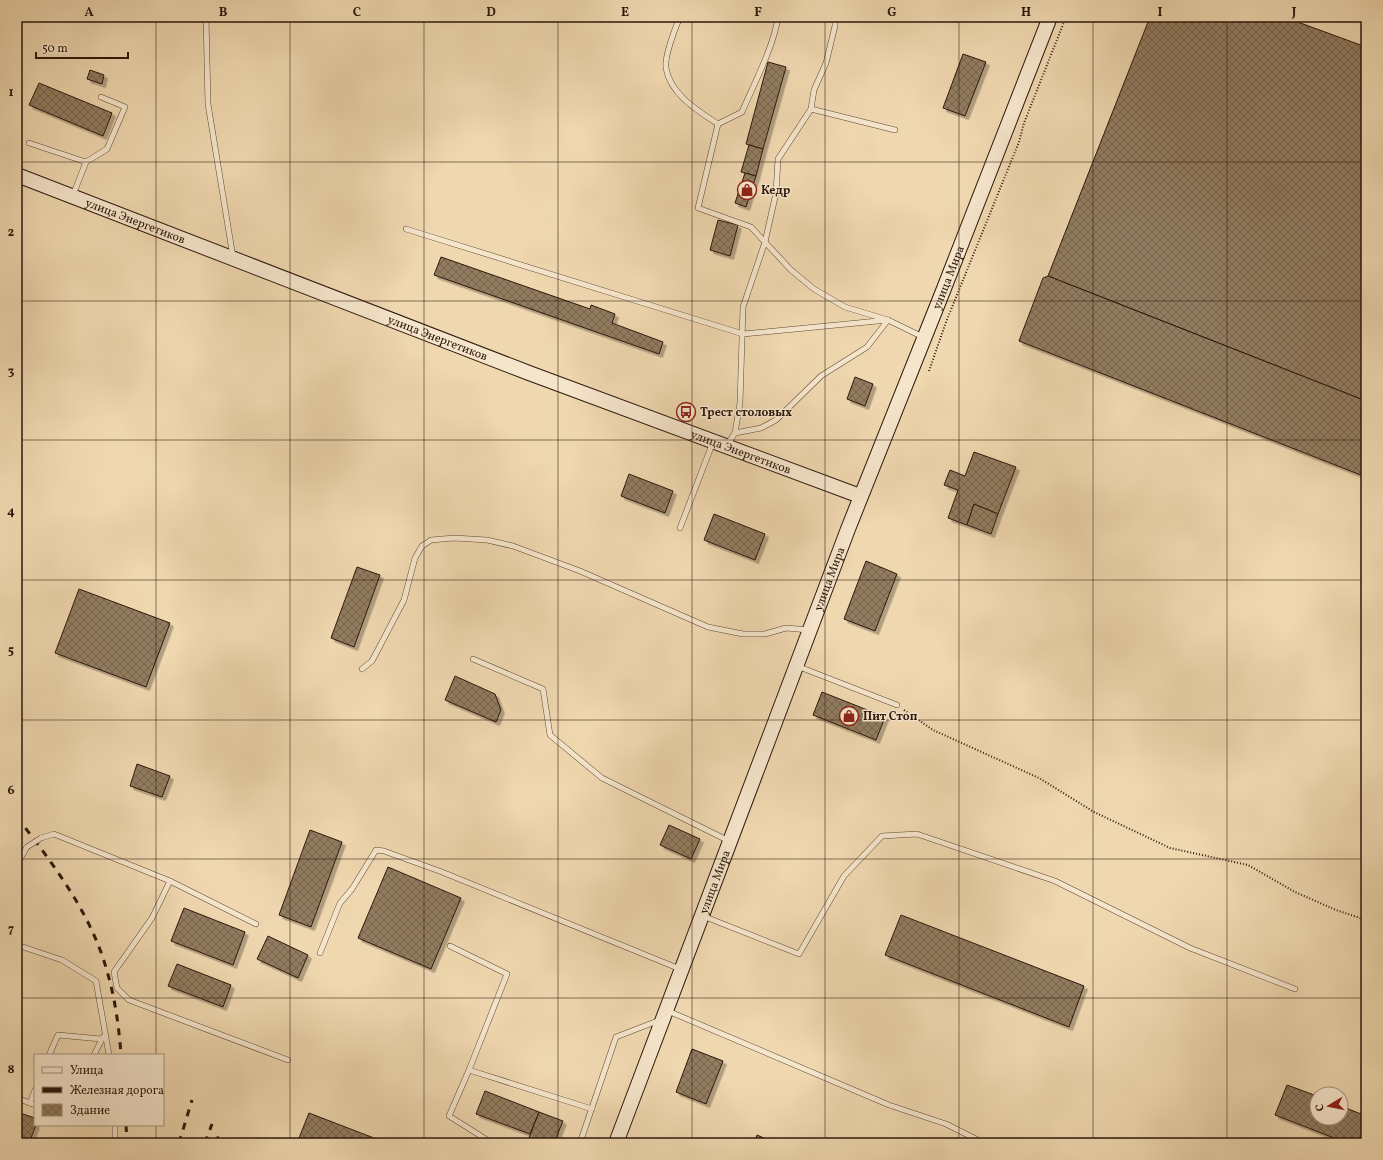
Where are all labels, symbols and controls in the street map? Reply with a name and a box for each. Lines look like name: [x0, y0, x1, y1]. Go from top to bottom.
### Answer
text: A: [84, 4, 94, 22]
text: B: [219, 4, 228, 22]
text: C: [353, 4, 361, 22]
text: D: [486, 4, 496, 22]
text: E: [621, 4, 629, 22]
text: F: [754, 4, 762, 22]
text: G: [887, 4, 897, 22]
text: H: [1021, 4, 1031, 22]
text: I: [1158, 4, 1163, 22]
text: J: [1291, 4, 1297, 22]
scale bar: [36, 34, 128, 60]
text: 50 m: [42, 41, 68, 57]
text: 1: [8, 84, 14, 102]
shop icon: Кедр: [736, 179, 758, 201]
place label: Кедр: [761, 183, 791, 199]
street label: улица Энергетиков: [83, 195, 187, 248]
text: 2: [8, 224, 15, 242]
street label: улица Мира: [929, 244, 969, 312]
street label: улица Энергетиков: [385, 312, 490, 365]
text: 3: [8, 363, 15, 381]
bus stop icon: Трест столовых: [675, 401, 697, 423]
place label: Трест столовых: [700, 405, 792, 421]
street label: улица Энергетиков: [688, 427, 793, 479]
text: 4: [7, 503, 15, 521]
street label: улица Мира: [811, 545, 849, 614]
text: 5: [8, 642, 14, 660]
shop icon: Пит Стоп: [838, 705, 860, 727]
place label: Пит Стоп: [863, 709, 918, 725]
text: 6: [7, 782, 15, 800]
street label: улица Мира: [696, 848, 735, 917]
text: 7: [8, 921, 14, 939]
legend: [34, 1054, 164, 1126]
text: 8: [7, 1061, 15, 1079]
text: Улица: [70, 1063, 103, 1079]
text: Железная дорога: [70, 1083, 164, 1099]
north arrow: [1309, 1086, 1349, 1126]
text: Здание: [70, 1103, 110, 1119]
text: С: [1313, 1103, 1329, 1112]

